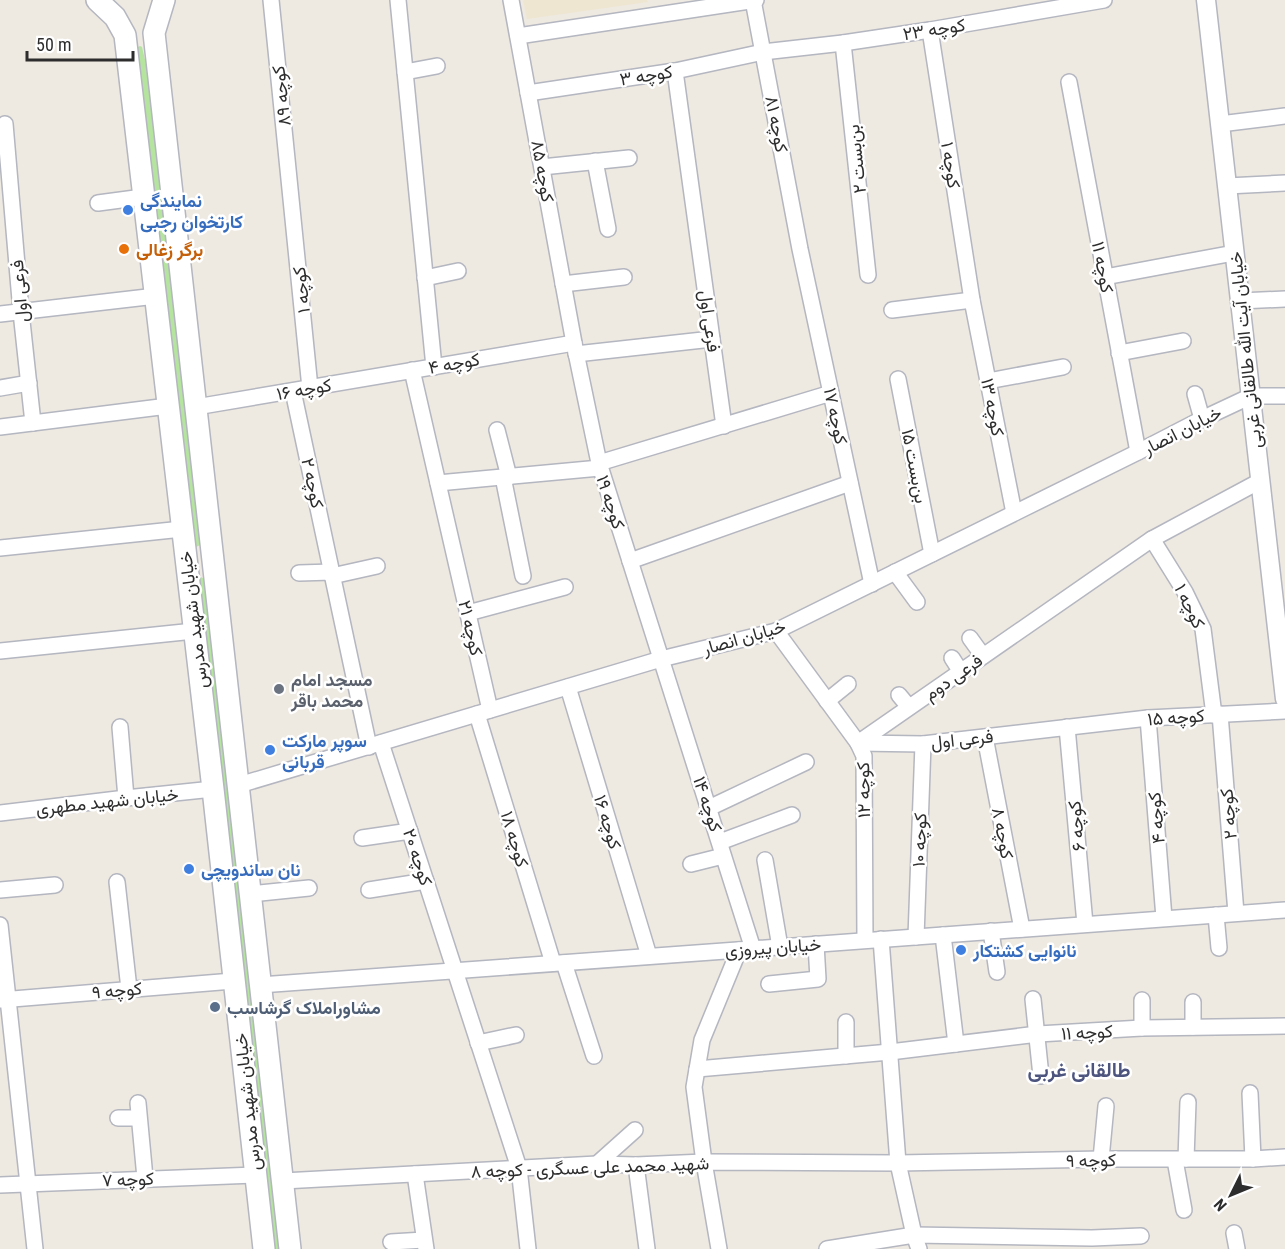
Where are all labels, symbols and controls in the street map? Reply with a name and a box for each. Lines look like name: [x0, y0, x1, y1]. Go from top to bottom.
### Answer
street label: کوچه ۲۳: [901, 14, 967, 46]
scale bar: [27, 24, 134, 62]
text: 50 m: [36, 34, 71, 55]
street label: کوچه ۳: [618, 60, 674, 92]
street label: کوچه ۸۹: [267, 64, 297, 127]
street label: کوچه ۸۱: [759, 94, 793, 155]
street label: بن‌بست ۲: [842, 123, 871, 194]
street label: کوچه ۸۵: [525, 138, 559, 204]
street label: کوچه ۱: [935, 140, 965, 190]
place label: نمایندگی کارتخوان رجبی: [140, 190, 243, 233]
marker: نمایندگی کارتخوان رجبی: [121, 203, 135, 217]
place label: برگر زغالی: [136, 239, 203, 261]
street label: کوچه ۱۱: [1086, 240, 1118, 295]
marker: برگر زغالی: [117, 242, 131, 256]
street label: خیابان آیت الله طالقانی غربی: [1224, 250, 1267, 449]
street label: فرعی اول: [6, 259, 33, 323]
street label: کوچه ۱: [288, 265, 316, 314]
street label: فرعی اول: [694, 289, 725, 354]
street label: کوچه ۴: [427, 348, 482, 380]
street label: کوچه ۱۶: [275, 374, 333, 406]
street label: کوچه ۱۳: [975, 376, 1009, 438]
street label: کوچه ۱۷: [818, 386, 852, 447]
street label: خیابان انصار: [1138, 401, 1225, 460]
street label: بن‌بست ۱۵: [897, 427, 933, 505]
street label: کوچه ۲: [295, 456, 329, 511]
street label: کوچه ۱۹: [591, 472, 630, 532]
street label: خیابان شهید مدرس: [174, 550, 213, 690]
street label: کوچه ۱: [1169, 580, 1210, 632]
street label: کوچه ۲۱: [453, 598, 488, 658]
street label: خیابان انصار: [699, 615, 788, 660]
street label: فرعی دوم: [920, 649, 987, 706]
place label: مسجد امام محمد باقر: [290, 669, 373, 712]
marker: مسجد امام محمد باقر: [272, 682, 286, 696]
street label: کوچه ۱۵: [1147, 705, 1205, 731]
street label: فرعی اول: [930, 725, 994, 754]
place label: سوپر مارکت قربانی: [282, 730, 367, 773]
marker: سوپر مارکت قربانی: [263, 743, 277, 757]
street label: کوچه ۱۲: [852, 762, 876, 818]
street label: کوچه ۱۴: [687, 774, 727, 835]
street label: خیابان شهید مطهری: [35, 783, 180, 820]
street label: کوچه ۲: [1215, 788, 1243, 840]
street label: کوچه ۴: [1143, 791, 1171, 845]
street label: کوچه ۱۶: [588, 792, 626, 852]
street label: کوچه ۶: [1063, 800, 1091, 852]
street label: کوچه ۸: [986, 805, 1018, 861]
street label: کوچه ۱۸: [495, 809, 533, 870]
street label: کوچه ۱۰: [908, 812, 932, 868]
street label: کوچه ۲۰: [397, 826, 437, 889]
place label: نان ساندویچی: [201, 859, 301, 882]
marker: نان ساندویچی: [182, 862, 196, 876]
street label: خیابان پیروزی: [724, 933, 822, 963]
place label: نانوایی کشتکار: [972, 940, 1077, 962]
marker: نانوایی کشتکار: [954, 943, 968, 957]
street label: کوچه ۹: [91, 977, 143, 1005]
place label: مشاوراملاک گرشاسب: [227, 997, 381, 1019]
marker: مشاوراملاک گرشاسب: [208, 1000, 222, 1014]
street label: کوچه ۱۱: [1061, 1020, 1114, 1046]
street label: خیابان شهید مدرس: [229, 1032, 266, 1172]
district label: طالقانی غربی: [1027, 1058, 1131, 1083]
street label: کوچه ۹: [1066, 1149, 1116, 1173]
street label: شهید محمد علی عسگری - کوچه ۸: [470, 1152, 710, 1184]
north arrow: [1201, 1165, 1261, 1225]
street label: کوچه ۷: [102, 1168, 154, 1192]
text: N: [1210, 1195, 1231, 1215]

